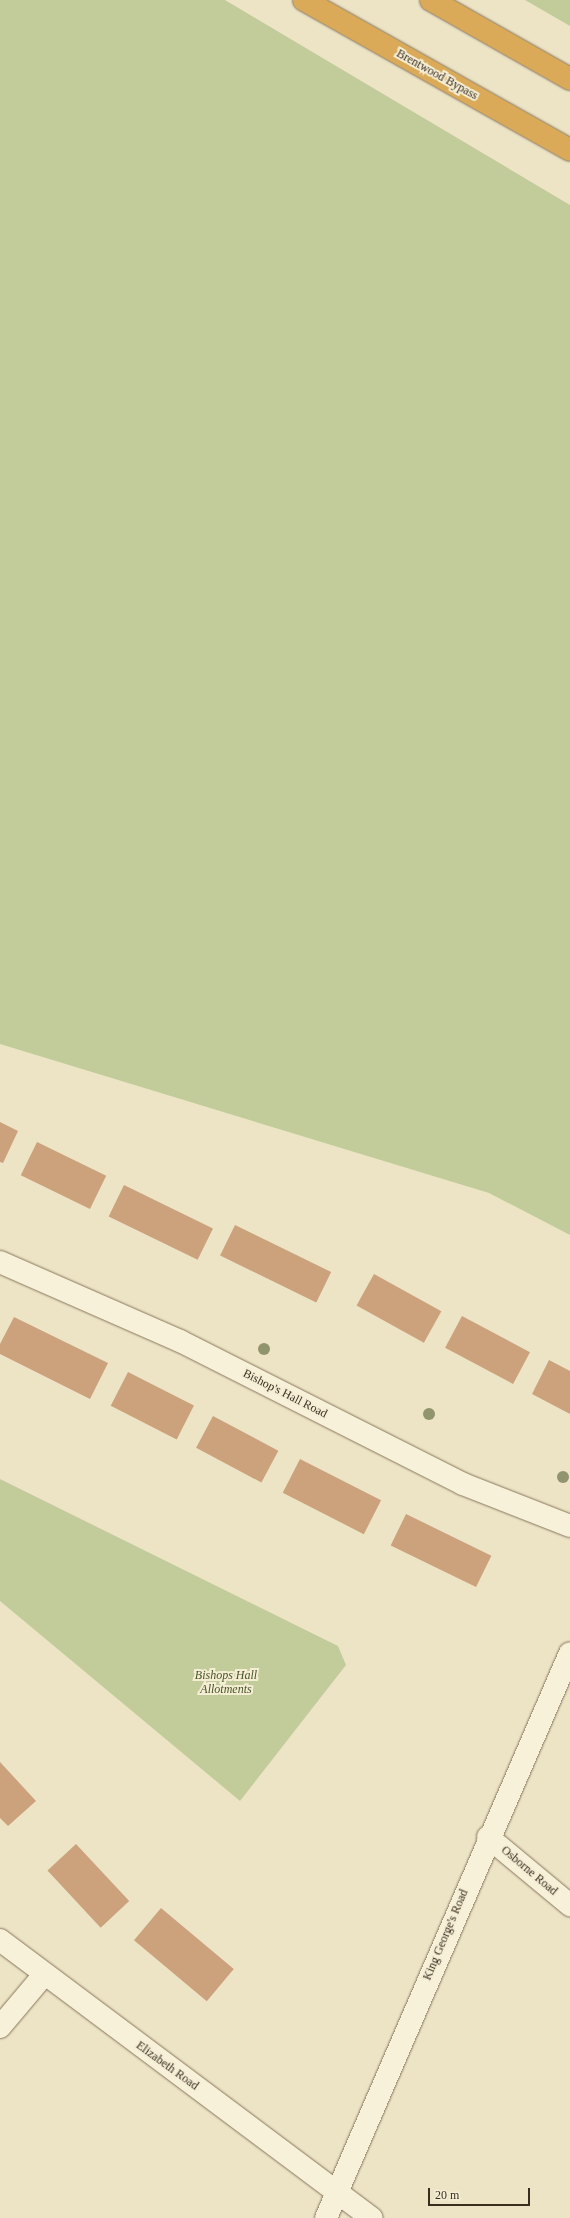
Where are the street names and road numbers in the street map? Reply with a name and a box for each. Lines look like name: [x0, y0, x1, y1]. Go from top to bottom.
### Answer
street label: Brentwood Bypass: [394, 47, 480, 103]
street label: Bishop's Hall Road: [240, 1367, 330, 1421]
street label: Osborne Road: [498, 1843, 560, 1899]
street label: King George's Road: [420, 1887, 472, 1983]
street label: Elizabeth Road: [133, 2039, 201, 2093]

